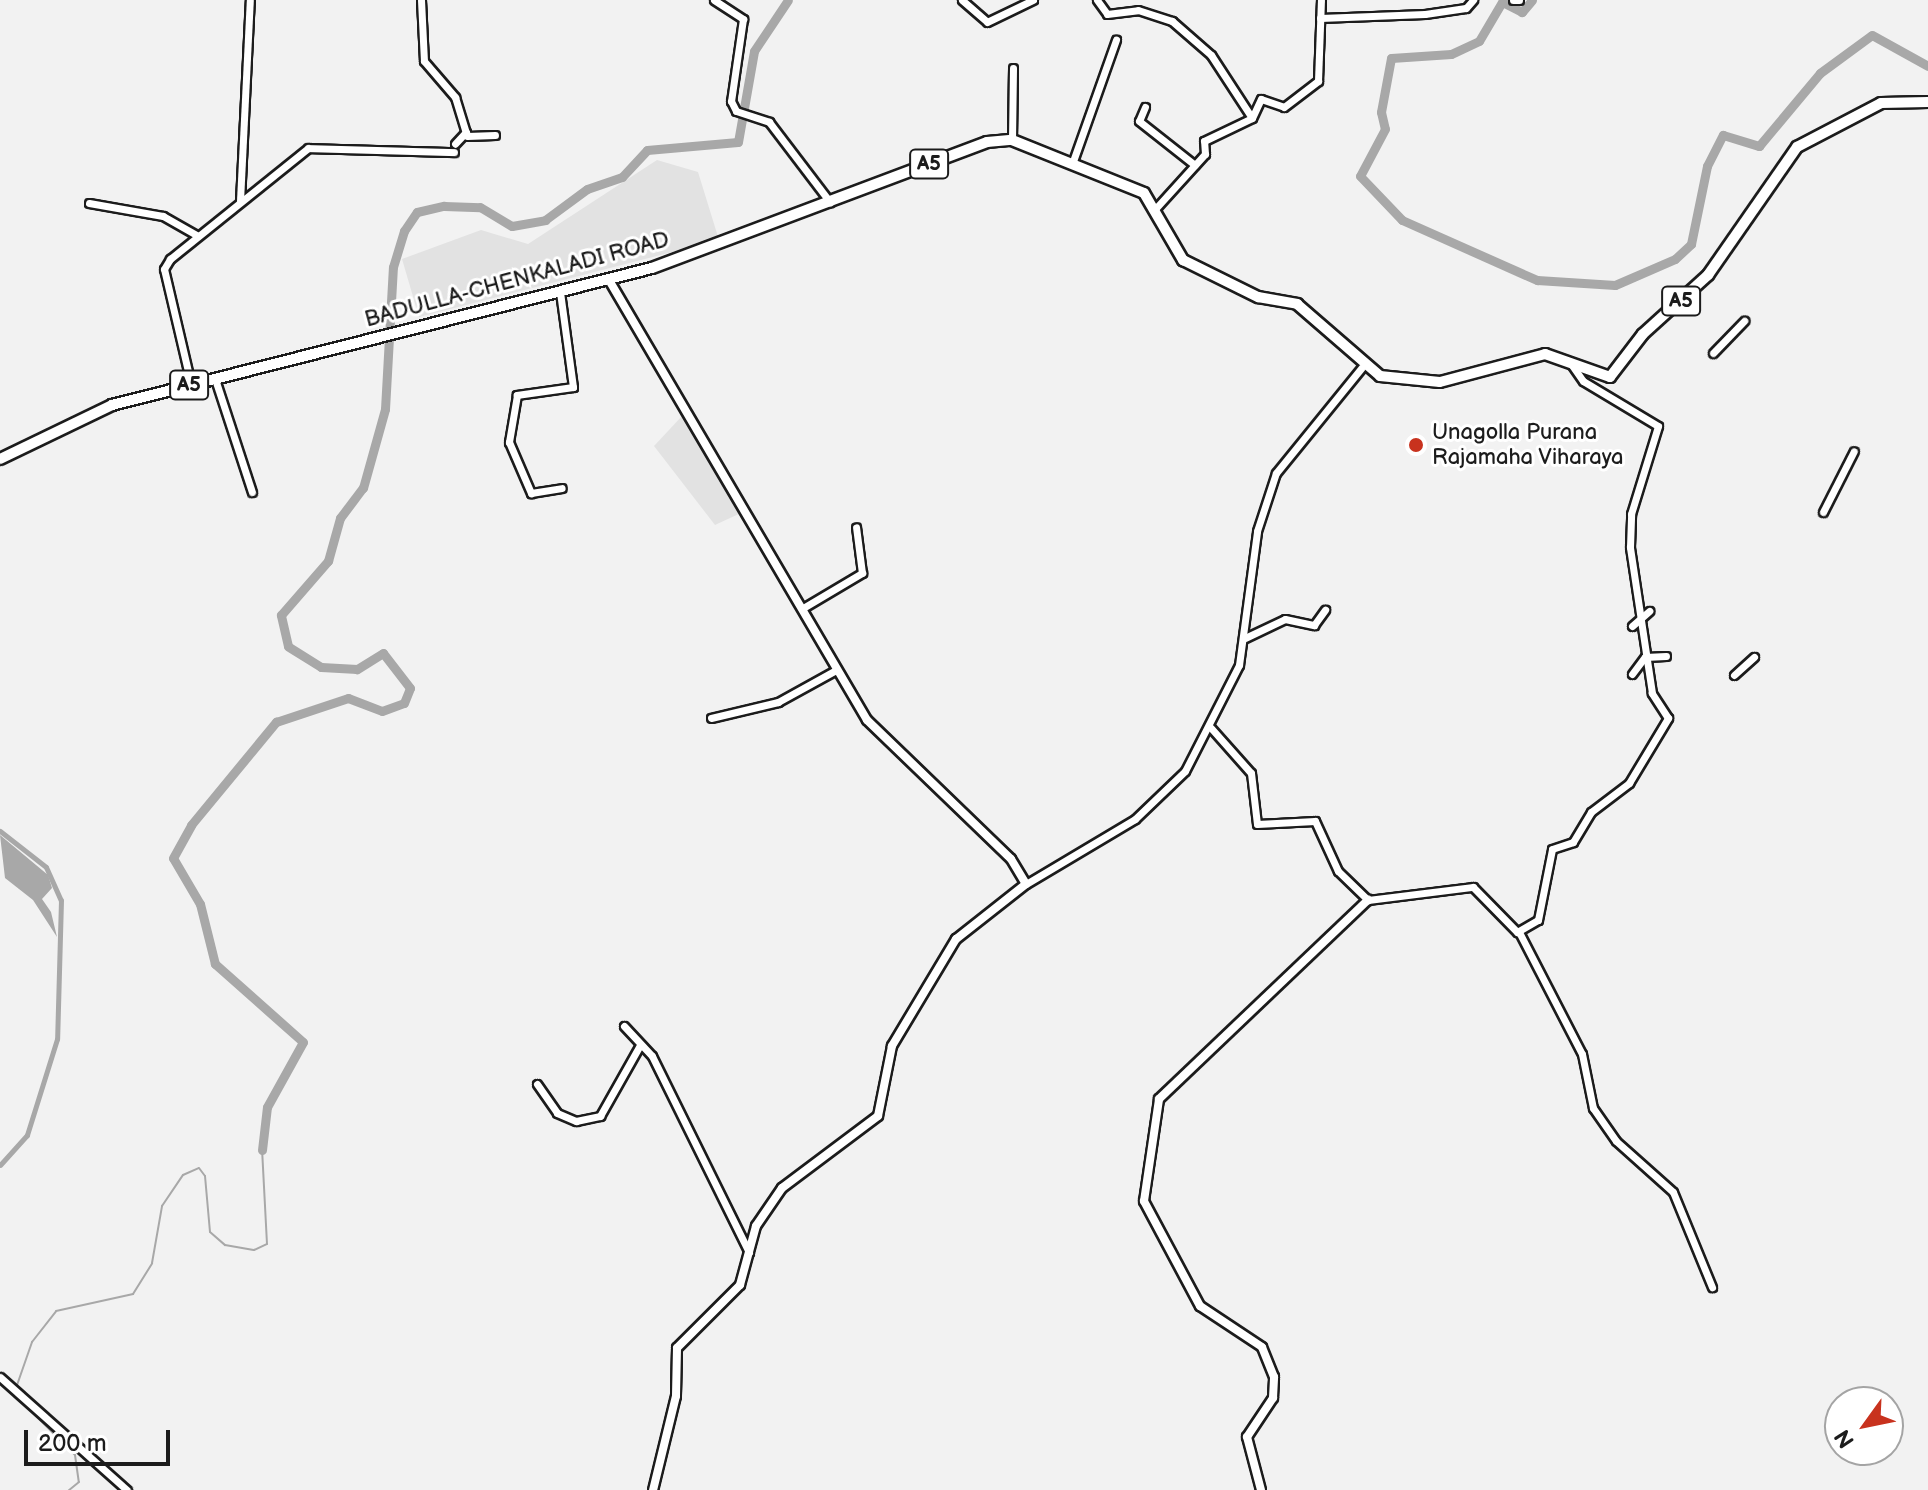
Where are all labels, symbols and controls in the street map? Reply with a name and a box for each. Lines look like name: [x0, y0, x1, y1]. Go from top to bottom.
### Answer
road number: A5: [909, 148, 949, 180]
street label: BADULLA-CHENKALADI ROAD: [362, 227, 672, 333]
road number: A5: [1661, 285, 1701, 317]
road number: A5: [169, 369, 209, 401]
place label: Unagolla Purana Rajamaha Viharaya: [1432, 419, 1624, 470]
marker: Unagolla Purana Rajamaha Viharaya: [1407, 436, 1425, 454]
north arrow: [1824, 1386, 1904, 1466]
scale bar: [28, 1414, 174, 1464]
text: N: [1829, 1424, 1861, 1453]
text: 200 m: [38, 1429, 107, 1458]

